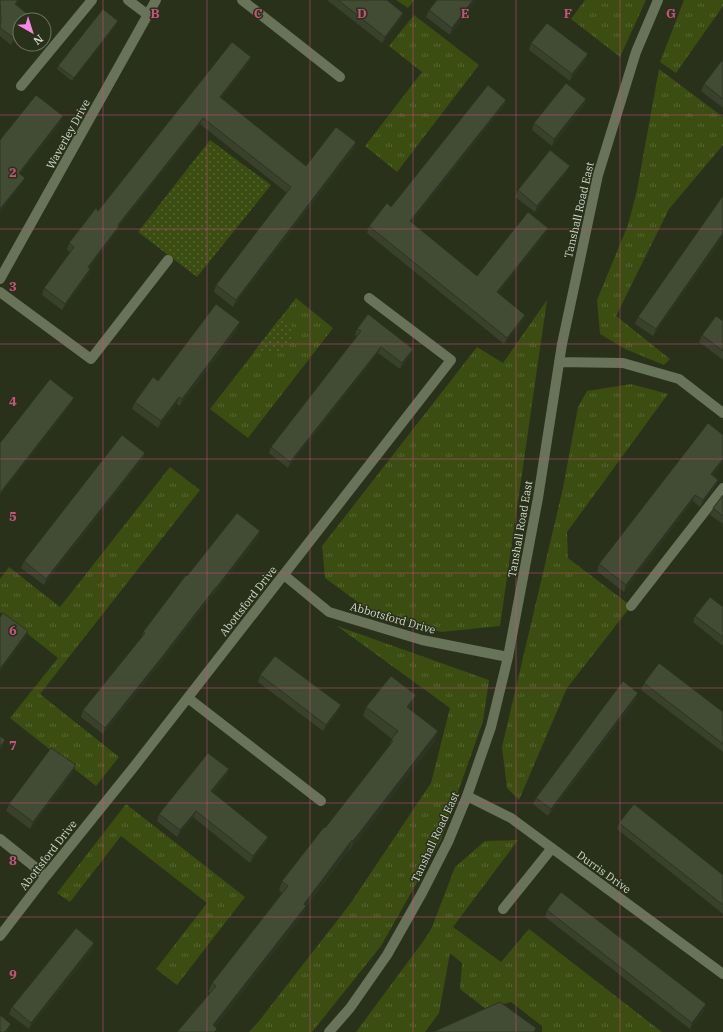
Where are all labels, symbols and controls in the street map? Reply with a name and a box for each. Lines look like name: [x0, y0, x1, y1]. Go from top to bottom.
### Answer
text: B: [150, 5, 160, 22]
text: C: [254, 5, 263, 22]
text: D: [357, 5, 367, 22]
text: E: [461, 5, 469, 22]
text: F: [564, 5, 572, 22]
text: G: [666, 5, 676, 22]
north arrow: [12, 12, 52, 52]
text: N: [30, 32, 46, 48]
street label: Waverley Drive: [43, 97, 93, 171]
street label: Tanshall Road East: [561, 160, 597, 259]
text: 2: [9, 164, 17, 181]
text: 3: [9, 278, 17, 295]
text: 4: [9, 393, 17, 410]
street label: Tanshall Road East: [505, 479, 535, 579]
text: 5: [9, 508, 17, 525]
street label: Abottsford Drive: [216, 563, 280, 639]
street label: Abbotsford Drive: [349, 599, 437, 637]
text: 6: [9, 622, 17, 639]
text: 7: [9, 737, 17, 754]
street label: Tanshall Road East: [408, 789, 462, 884]
street label: Abottsford Drive: [16, 817, 80, 893]
street label: Durris Drive: [574, 848, 634, 896]
text: 8: [9, 852, 17, 869]
text: 9: [9, 966, 17, 983]

